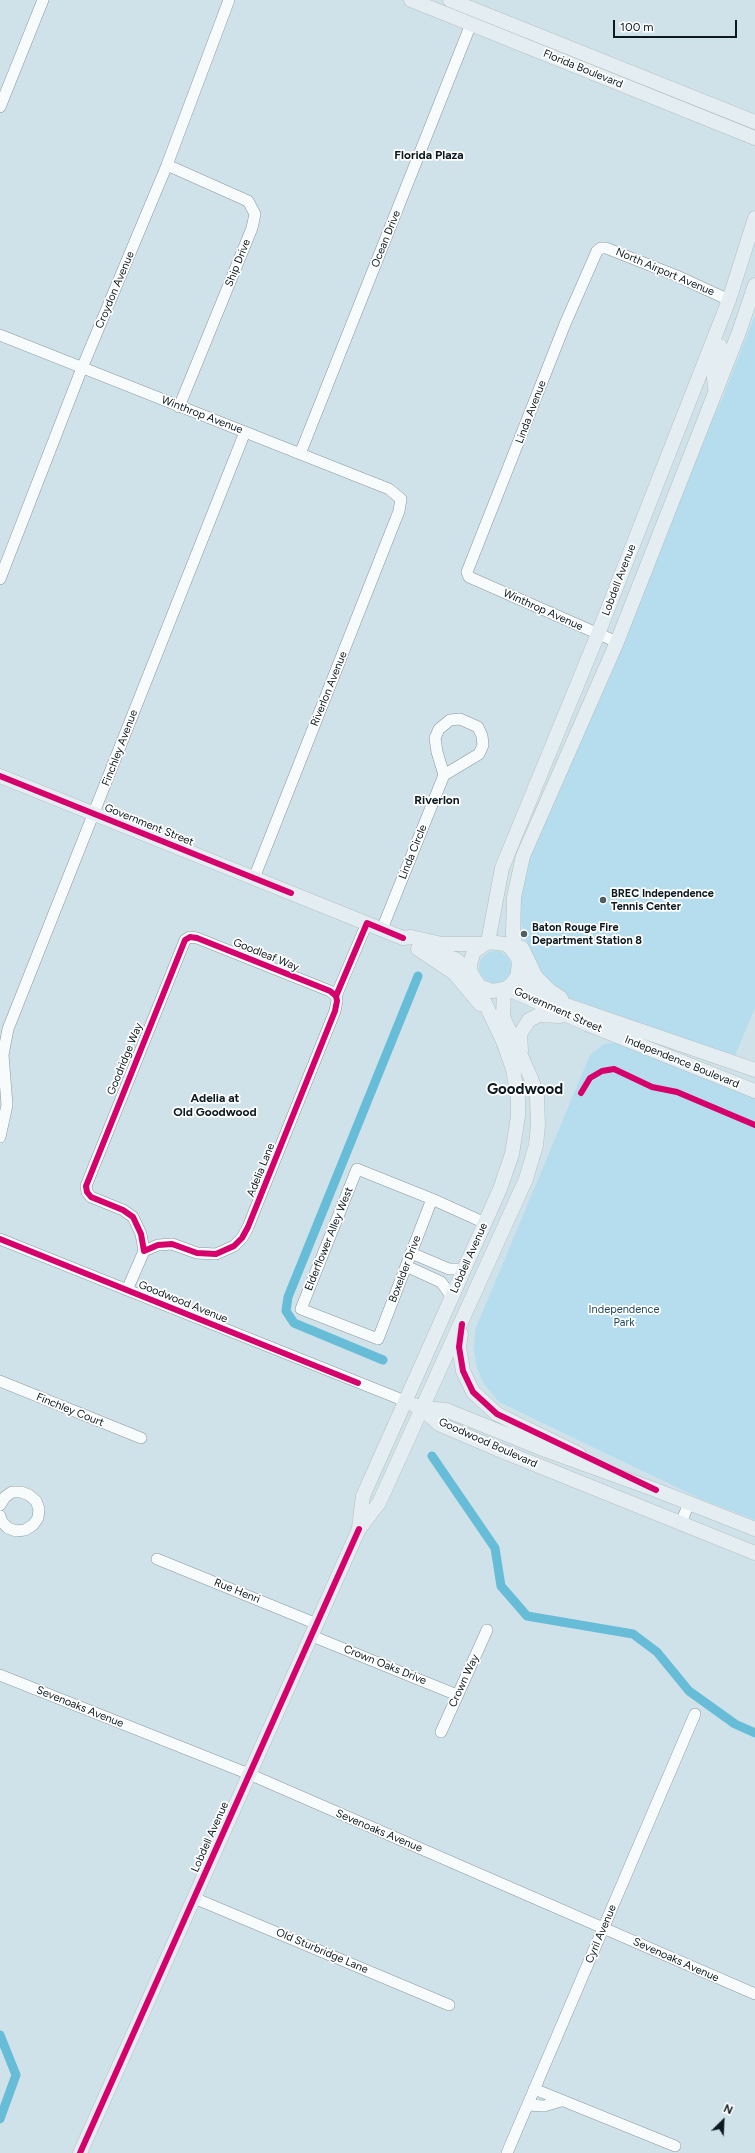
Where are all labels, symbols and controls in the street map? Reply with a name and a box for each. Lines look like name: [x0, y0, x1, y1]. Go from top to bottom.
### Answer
scale bar: [615, 12, 739, 38]
text: 100 m: [620, 20, 654, 34]
street label: Florida Boulevard: [541, 47, 625, 91]
district label: Florida Plaza: [394, 148, 464, 162]
street label: Ocean Drive: [369, 209, 403, 269]
street label: Ship Drive: [222, 237, 254, 289]
street label: North Airport Avenue: [614, 245, 716, 299]
street label: Croydon Avenue: [93, 249, 137, 331]
street label: Linda Avenue: [513, 379, 549, 445]
street label: Winthrop Avenue: [159, 393, 245, 437]
street label: Lobdell Avenue: [599, 542, 639, 618]
street label: Winthrop Avenue: [501, 586, 585, 634]
street label: Riverlon Avenue: [308, 650, 350, 728]
street label: Finchley Avenue: [99, 708, 141, 788]
district label: Riverlon: [414, 793, 460, 807]
street label: Government Street: [102, 801, 196, 849]
street label: Linda Circle: [396, 823, 430, 881]
place label: BREC Independence Tennis Center: [611, 887, 714, 913]
marker: BREC Independence Tennis Center: [598, 895, 608, 905]
place label: Baton Rouge Fire Department Station 8: [532, 921, 642, 947]
marker: Baton Rouge Fire Department Station 8: [519, 929, 529, 939]
street label: Goodleaf Way: [231, 936, 301, 974]
street label: Government Street: [512, 985, 604, 1035]
street label: Goodridge Way: [104, 1021, 146, 1097]
street label: Independence Boulevard: [623, 1033, 741, 1091]
district label: Goodwood: [487, 1081, 563, 1099]
district label: Adelia at Old Goodwood: [173, 1091, 257, 1119]
street label: Adelia Lane: [244, 1141, 278, 1199]
street label: Elderflower Alley West: [302, 1185, 356, 1293]
street label: Lobdell Avenue: [448, 1221, 490, 1295]
street label: Boxelder Drive: [386, 1234, 424, 1304]
street label: Goodwood Avenue: [136, 1278, 230, 1326]
park label: Independence Park: [589, 1303, 659, 1329]
street label: Finchley Court: [34, 1390, 106, 1430]
street label: Goodwood Boulevard: [437, 1415, 539, 1471]
street label: Rue Henri: [212, 1576, 262, 1606]
street label: Crown Oaks Drive: [342, 1642, 428, 1688]
street label: Crown Way: [446, 1652, 482, 1710]
street label: Sevenoaks Avenue: [35, 1684, 125, 1730]
street label: Lobdell Avenue: [189, 1800, 231, 1874]
street label: Sevenoaks Avenue: [334, 1807, 424, 1855]
street label: Cyril Avenue: [583, 1903, 619, 1965]
street label: Old Sturbridge Lane: [274, 1926, 370, 1976]
street label: Sevenoaks Avenue: [631, 1935, 721, 1985]
north arrow: [703, 2101, 743, 2141]
text: N: [722, 2102, 735, 2117]

